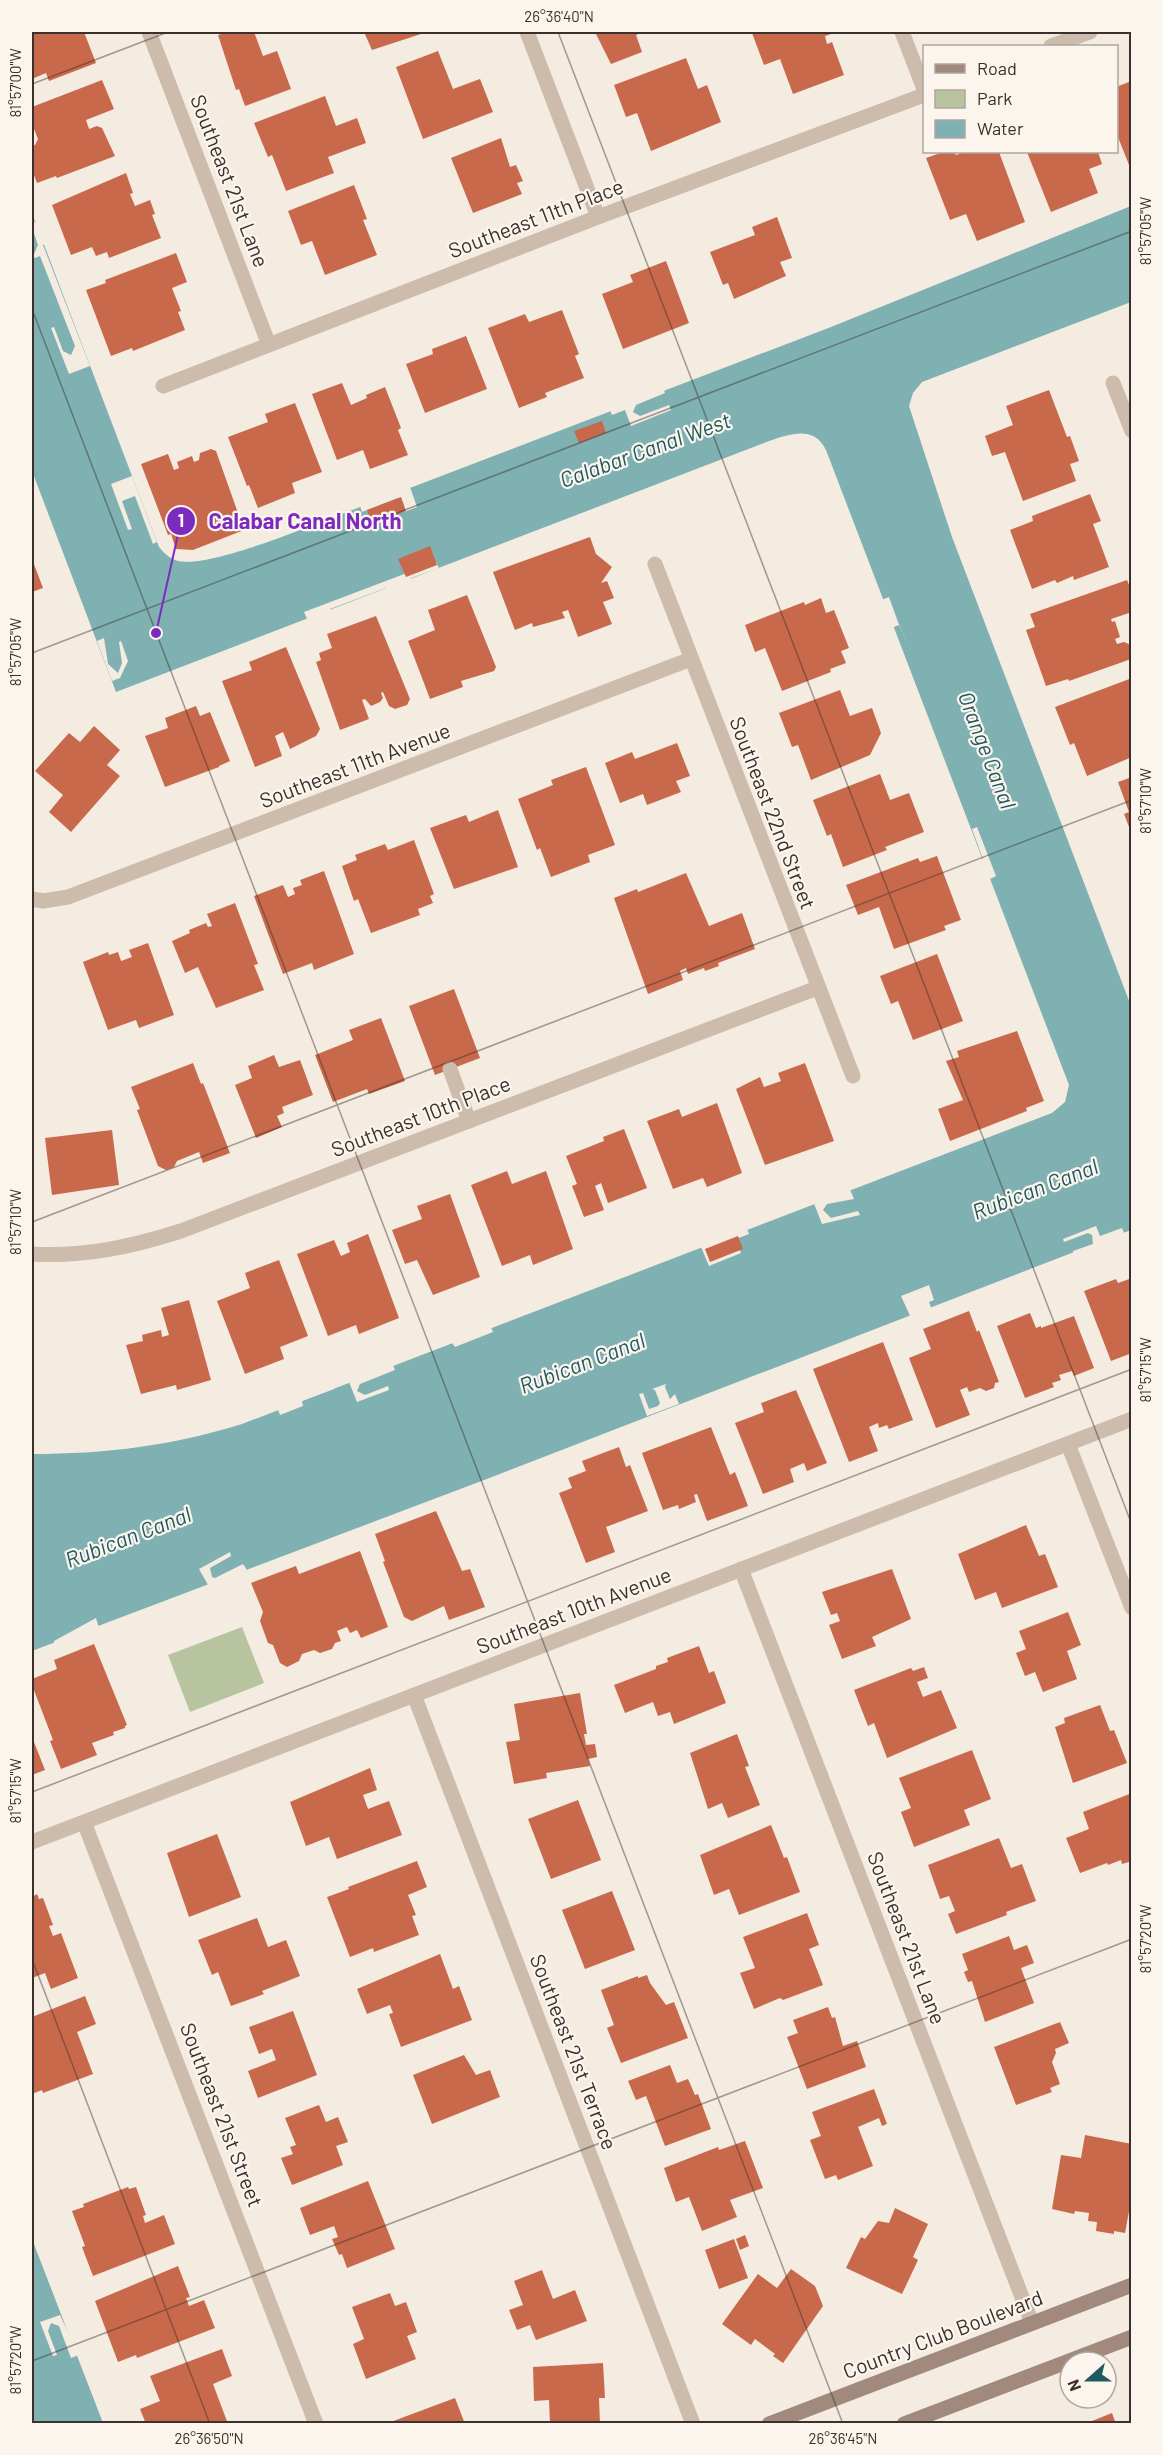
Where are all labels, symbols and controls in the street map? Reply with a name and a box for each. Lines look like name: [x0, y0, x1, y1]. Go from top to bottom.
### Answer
text: 26°36'40"N: [524, 7, 594, 25]
legend: [923, 45, 1118, 153]
text: 81°57'00"W: [6, 48, 24, 118]
text: Road: [977, 57, 1017, 79]
text: Park: [977, 87, 1012, 109]
street label: Southeast 21st Lane: [186, 91, 275, 270]
text: Water: [977, 117, 1024, 139]
street label: Southeast 11th Place: [444, 173, 627, 263]
text: 81°57'05"W: [1136, 197, 1154, 265]
water label: Calabar Canal West: [556, 406, 734, 492]
callout: Calabar Canal North: [166, 501, 413, 541]
text: Calabar Canal North: [209, 507, 402, 533]
text: 1: [178, 509, 184, 531]
text: 81°57'05"W: [6, 618, 24, 686]
water label: Orange Canal: [954, 687, 1022, 812]
street label: Southeast 22nd Street: [725, 713, 822, 912]
street label: Southeast 11th Avenue: [256, 717, 453, 812]
text: 81°57'10"W: [1136, 768, 1154, 834]
street label: Southeast 10th Place: [327, 1070, 514, 1161]
water label: Rubican Canal: [968, 1152, 1101, 1224]
text: 81°57'10"W: [6, 1189, 24, 1255]
water label: Rubican Canal: [515, 1326, 648, 1398]
text: 81°57'15"W: [1136, 1337, 1154, 1403]
water label: Rubican Canal: [61, 1500, 194, 1572]
street label: Southeast 10th Avenue: [473, 1561, 674, 1658]
text: 81°57'15"W: [6, 1758, 24, 1824]
street label: Southeast 21st Lane: [863, 1848, 952, 2027]
text: 81°57'20"W: [1136, 1905, 1154, 1973]
street label: Southeast 21st Terrace: [526, 1950, 623, 2153]
street label: Southeast 21st Street: [176, 2019, 269, 2210]
street label: Country Club Boulevard: [839, 2284, 1046, 2383]
text: 81°57'20"W: [6, 2326, 24, 2394]
north arrow: [1058, 2350, 1118, 2410]
text: N: [1063, 2377, 1084, 2394]
text: 26°36'50"N: [174, 2429, 244, 2447]
text: 26°36'45"N: [809, 2429, 877, 2447]

